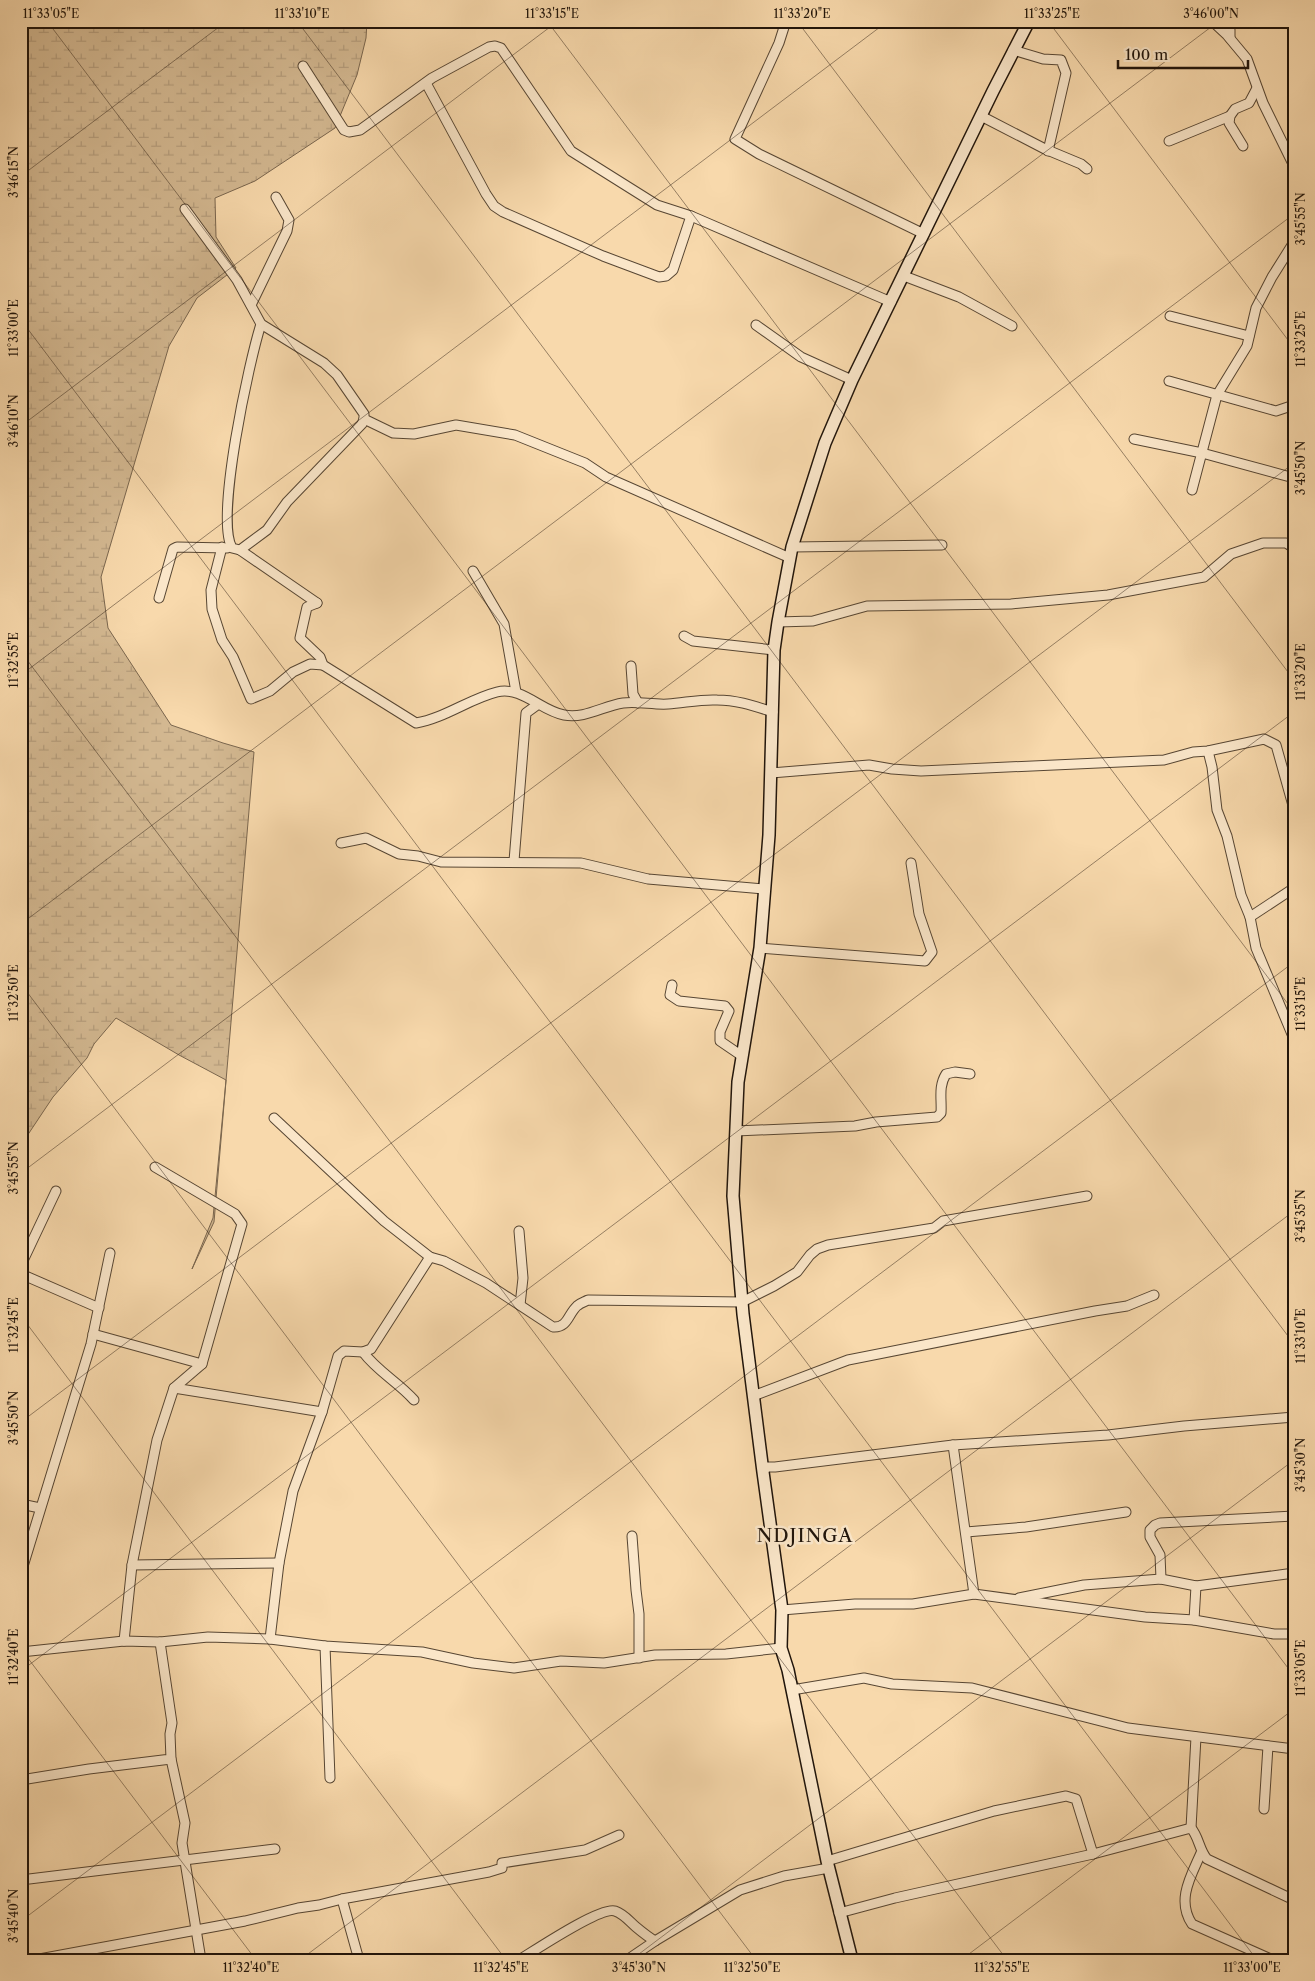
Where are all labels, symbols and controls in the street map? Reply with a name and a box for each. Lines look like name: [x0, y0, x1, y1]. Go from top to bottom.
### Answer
text: 11°33'05"E: [23, 6, 79, 21]
text: 11°33'10"E: [274, 6, 330, 21]
text: 11°33'15"E: [525, 6, 579, 21]
text: 11°33'20"E: [774, 6, 830, 21]
text: 11°33'25"E: [1024, 6, 1080, 21]
text: 3°46'00"N: [1183, 6, 1239, 21]
scale bar: [1118, 38, 1248, 70]
text: 100 m: [1125, 45, 1168, 64]
text: 3°46'15"N: [6, 146, 21, 198]
text: 3°45'55"N: [1293, 192, 1308, 246]
text: 11°33'00"E: [6, 299, 21, 357]
text: 11°33'25"E: [1293, 311, 1308, 367]
text: 3°46'10"N: [6, 394, 21, 448]
text: 3°45'50"N: [1293, 441, 1308, 495]
text: 11°32'55"E: [6, 632, 21, 688]
text: 11°33'20"E: [1293, 644, 1308, 700]
text: 11°32'50"E: [6, 965, 21, 1021]
text: 11°33'15"E: [1293, 977, 1308, 1031]
text: 3°45'55"N: [6, 1141, 21, 1195]
text: 3°45'35"N: [1293, 1189, 1308, 1243]
text: 11°32'45"E: [6, 1297, 21, 1353]
text: 11°33'10"E: [1293, 1308, 1308, 1364]
text: 3°45'50"N: [6, 1391, 21, 1445]
text: 3°45'30"N: [1293, 1438, 1308, 1492]
district label: NDJINGA: [757, 1524, 853, 1547]
text: 11°32'40"E: [6, 1629, 21, 1685]
text: 11°33'05"E: [1293, 1640, 1308, 1696]
text: 3°45'40"N: [6, 1889, 21, 1943]
text: 11°32'40"E: [223, 1960, 279, 1975]
text: 11°32'45"E: [473, 1960, 529, 1975]
text: 3°45'30"N: [612, 1960, 666, 1975]
text: 11°32'50"E: [724, 1960, 780, 1975]
text: 11°32'55"E: [974, 1960, 1030, 1975]
text: 11°33'00"E: [1223, 1960, 1281, 1975]

